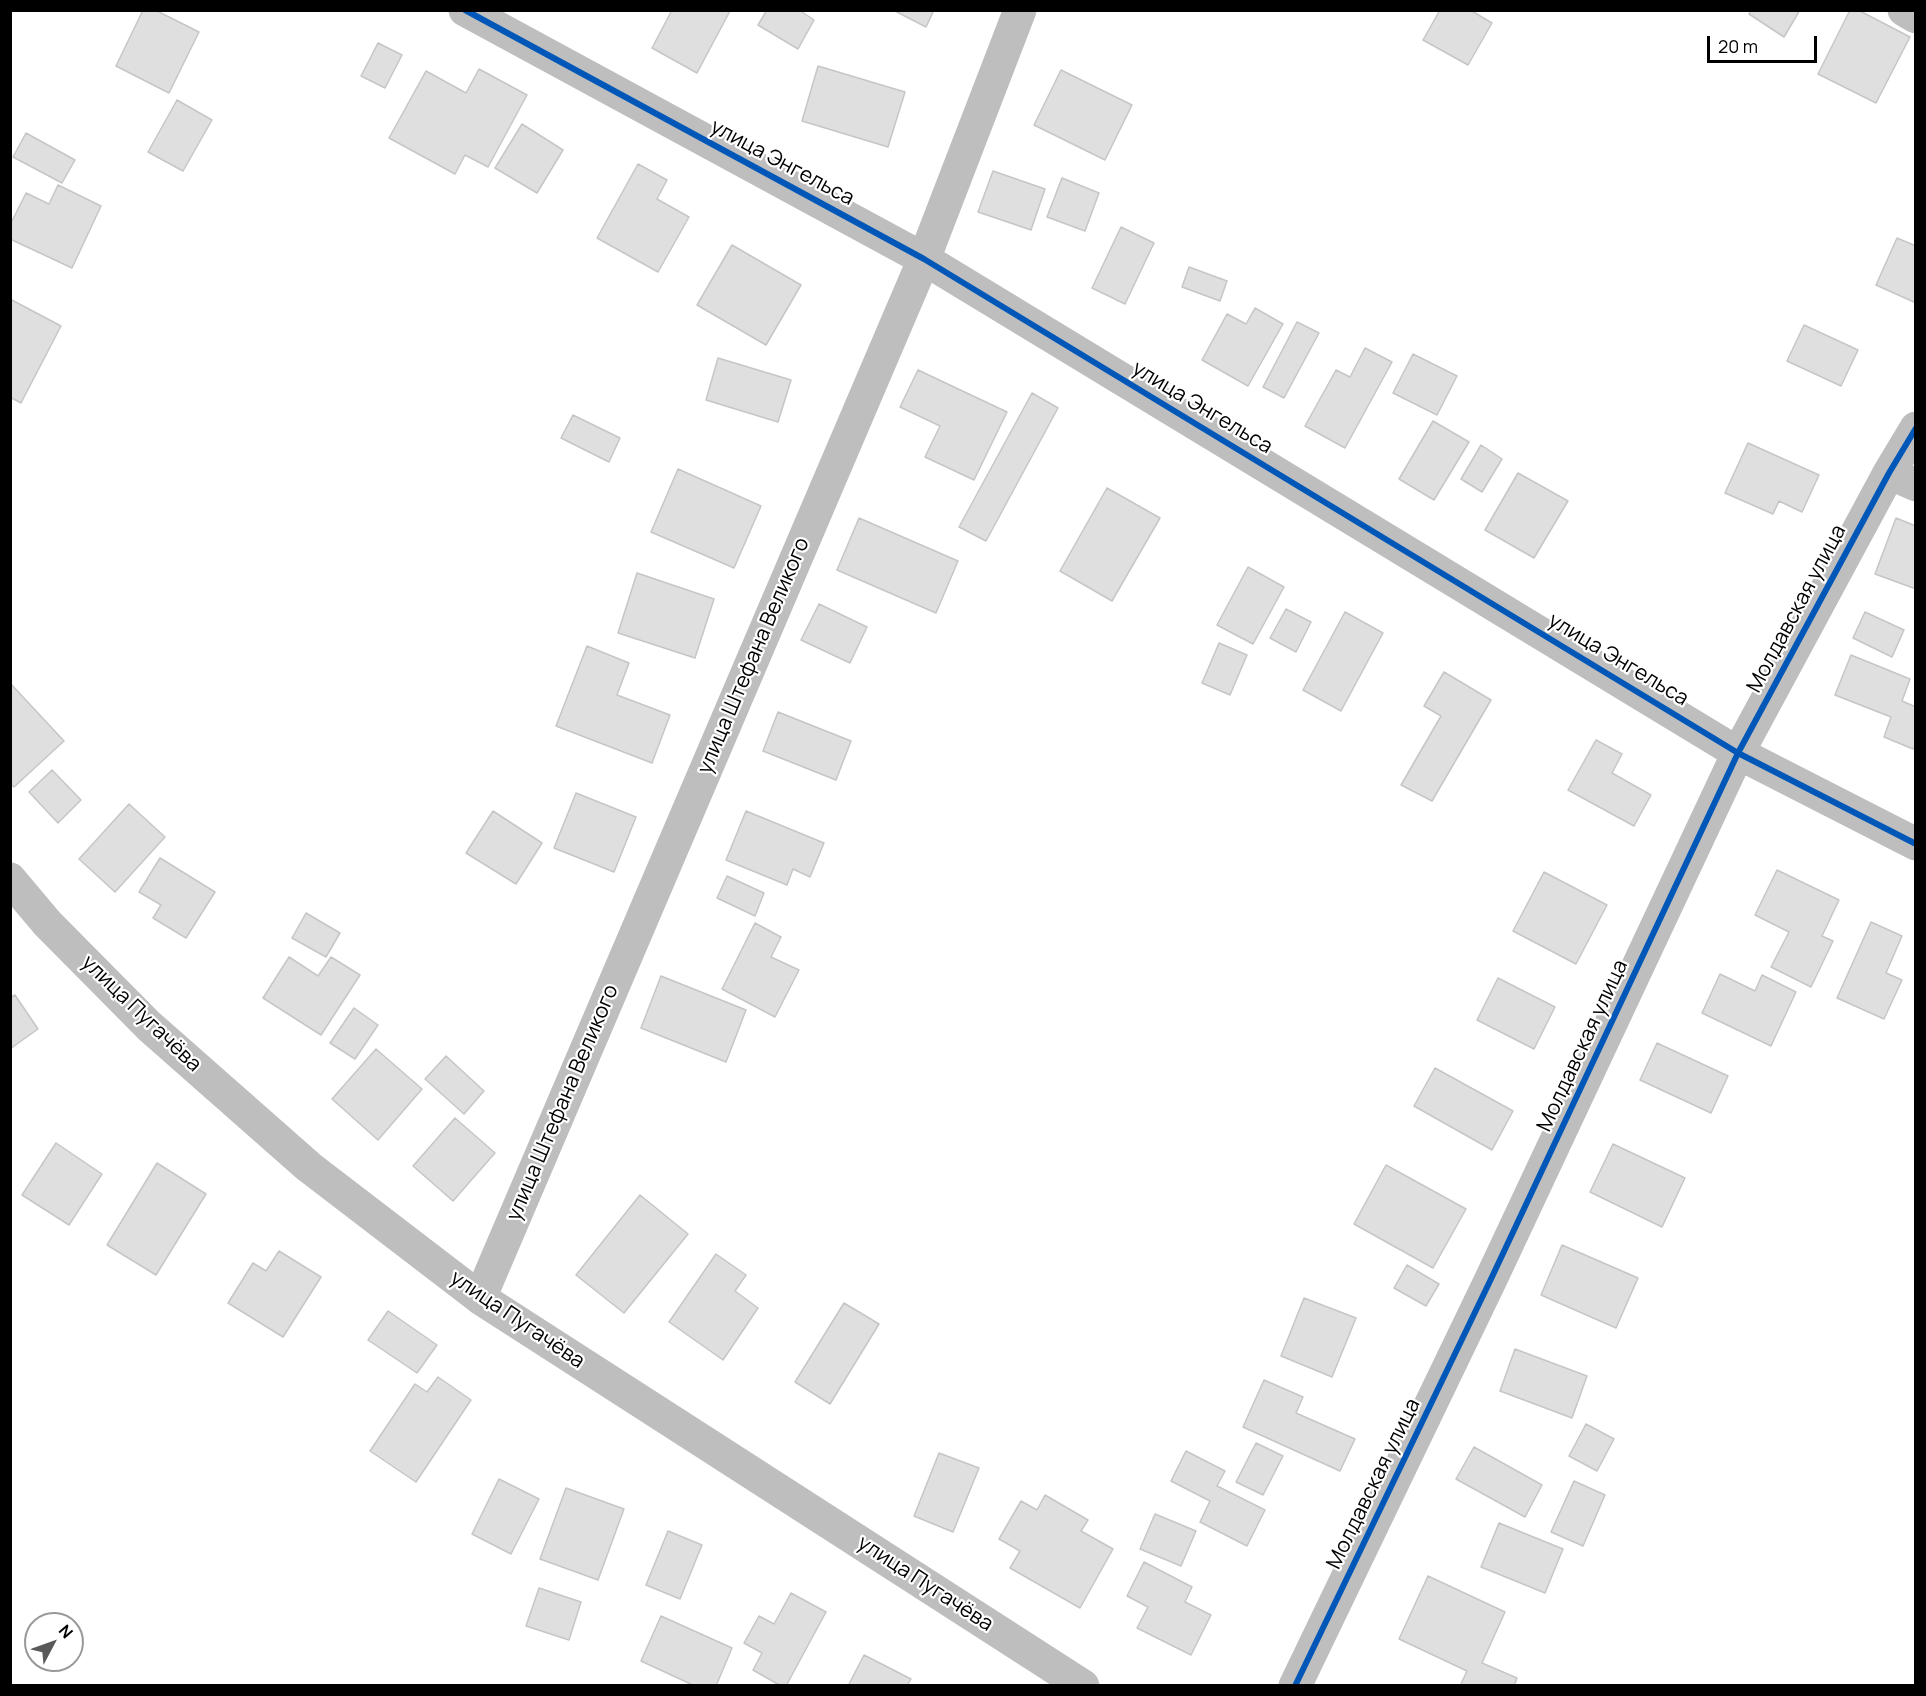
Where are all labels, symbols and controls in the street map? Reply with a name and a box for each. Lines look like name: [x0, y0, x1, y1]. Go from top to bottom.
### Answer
scale bar: [1710, 24, 1820, 62]
text: 20 m: [1718, 34, 1758, 58]
street label: улица Энгельса: [706, 114, 858, 212]
street label: улица Энгельса: [1127, 356, 1277, 460]
street label: Молдавская улица: [1742, 521, 1852, 697]
street label: улица Штефана Великого: [693, 534, 815, 778]
street label: улица Энгельса: [1543, 608, 1693, 712]
street label: улица Пугачёва: [76, 950, 206, 1078]
street label: Молдавская улица: [1532, 956, 1634, 1136]
street label: улица Штефана Великого: [502, 981, 624, 1225]
street label: улица Пугачёва: [445, 1266, 589, 1374]
street label: Молдавская улица: [1322, 1395, 1426, 1573]
street label: улица Пугачёва: [852, 1531, 998, 1637]
north arrow: [24, 1612, 84, 1672]
text: N: [54, 1620, 78, 1643]

